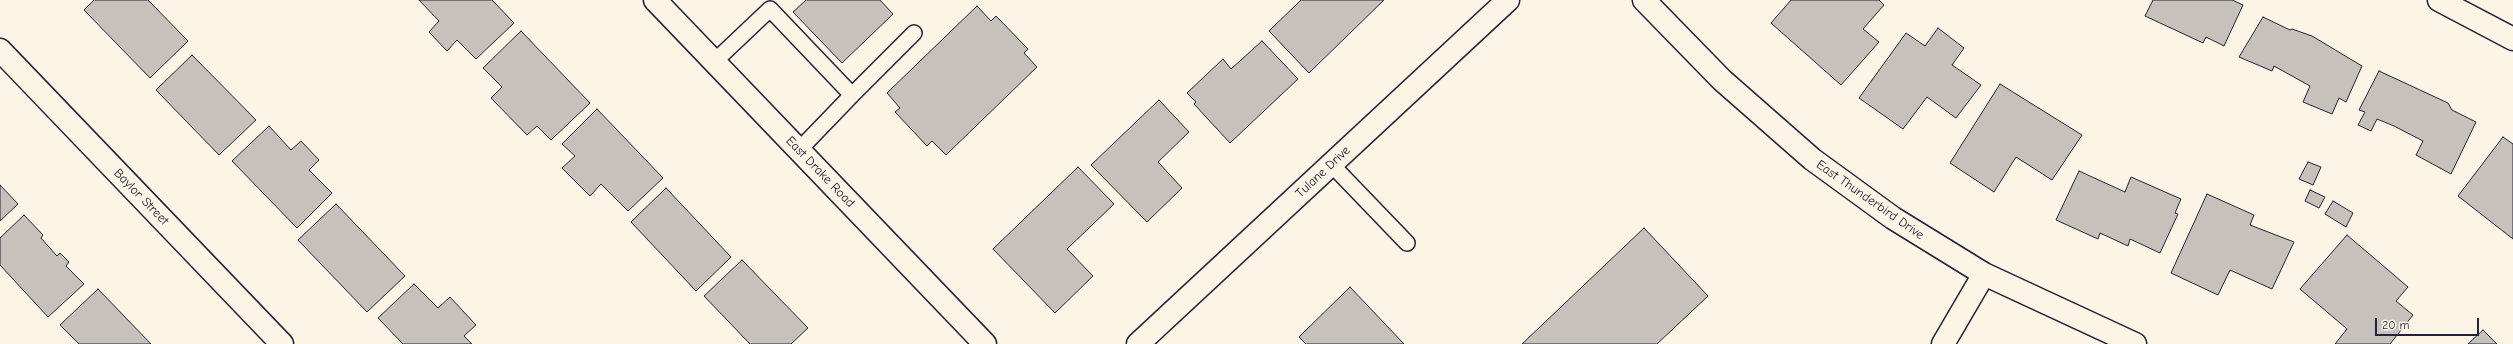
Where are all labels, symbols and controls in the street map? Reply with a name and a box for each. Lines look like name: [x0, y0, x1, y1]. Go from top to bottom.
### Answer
street label: East Drake Road: [782, 133, 858, 211]
street label: Tulane Drive: [1292, 143, 1354, 201]
street label: East Thunderbird Drive: [1813, 157, 1927, 243]
street label: Baylor Street: [110, 166, 172, 228]
scale bar: [2377, 310, 2481, 336]
text: 20 m: [2382, 318, 2410, 332]

